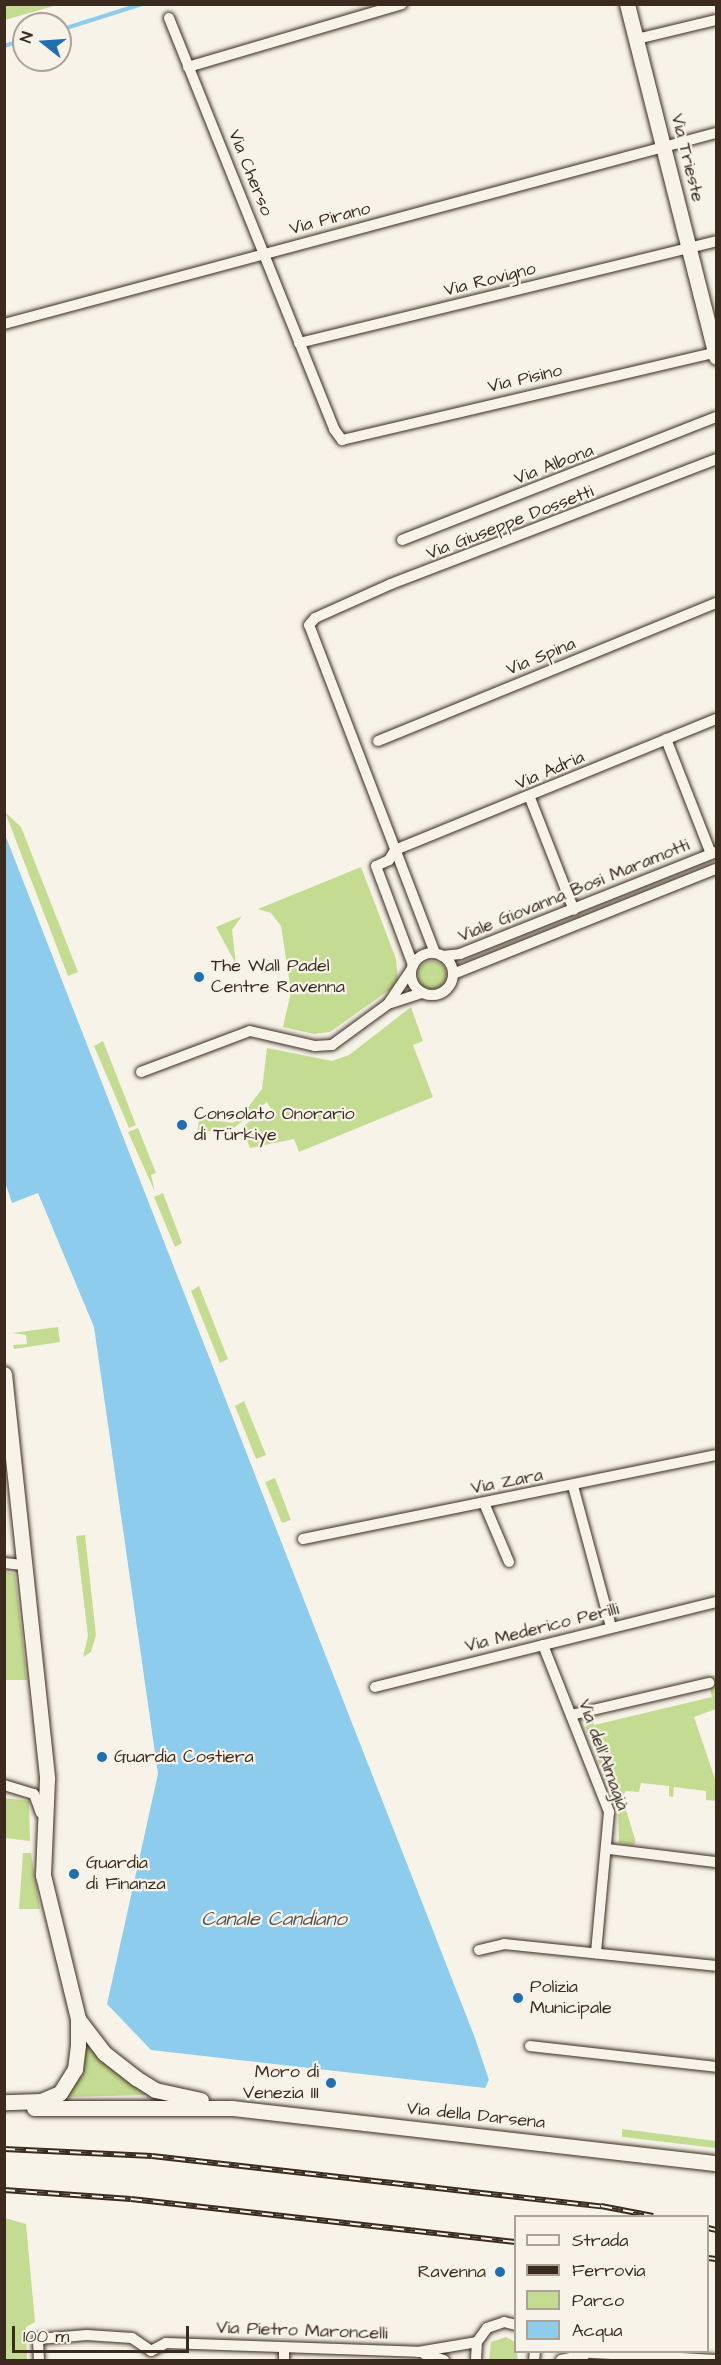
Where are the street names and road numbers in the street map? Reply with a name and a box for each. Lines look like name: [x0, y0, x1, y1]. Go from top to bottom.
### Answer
street label: Via Trieste: [666, 112, 708, 204]
street label: Via Cherso: [223, 127, 277, 219]
street label: Via Pirano: [287, 198, 373, 240]
street label: Via Rovigno: [442, 258, 538, 302]
street label: Via Pisino: [486, 360, 564, 398]
street label: Via Albona: [511, 440, 597, 490]
street label: Via Giuseppe Dossetti: [423, 481, 597, 565]
street label: Via Spina: [503, 633, 579, 681]
street label: Via Adria: [512, 747, 588, 795]
street label: Viale Giovanna Bosi Maramotti: [455, 835, 693, 947]
street label: Via Zara: [469, 1464, 545, 1500]
street label: Via Mederico Perilli: [463, 1598, 621, 1658]
street label: Via dell'Almagià: [573, 1697, 633, 1813]
street label: Via della Darsena: [406, 2098, 546, 2134]
street label: Via Pietro Maroncelli: [216, 2317, 388, 2345]

